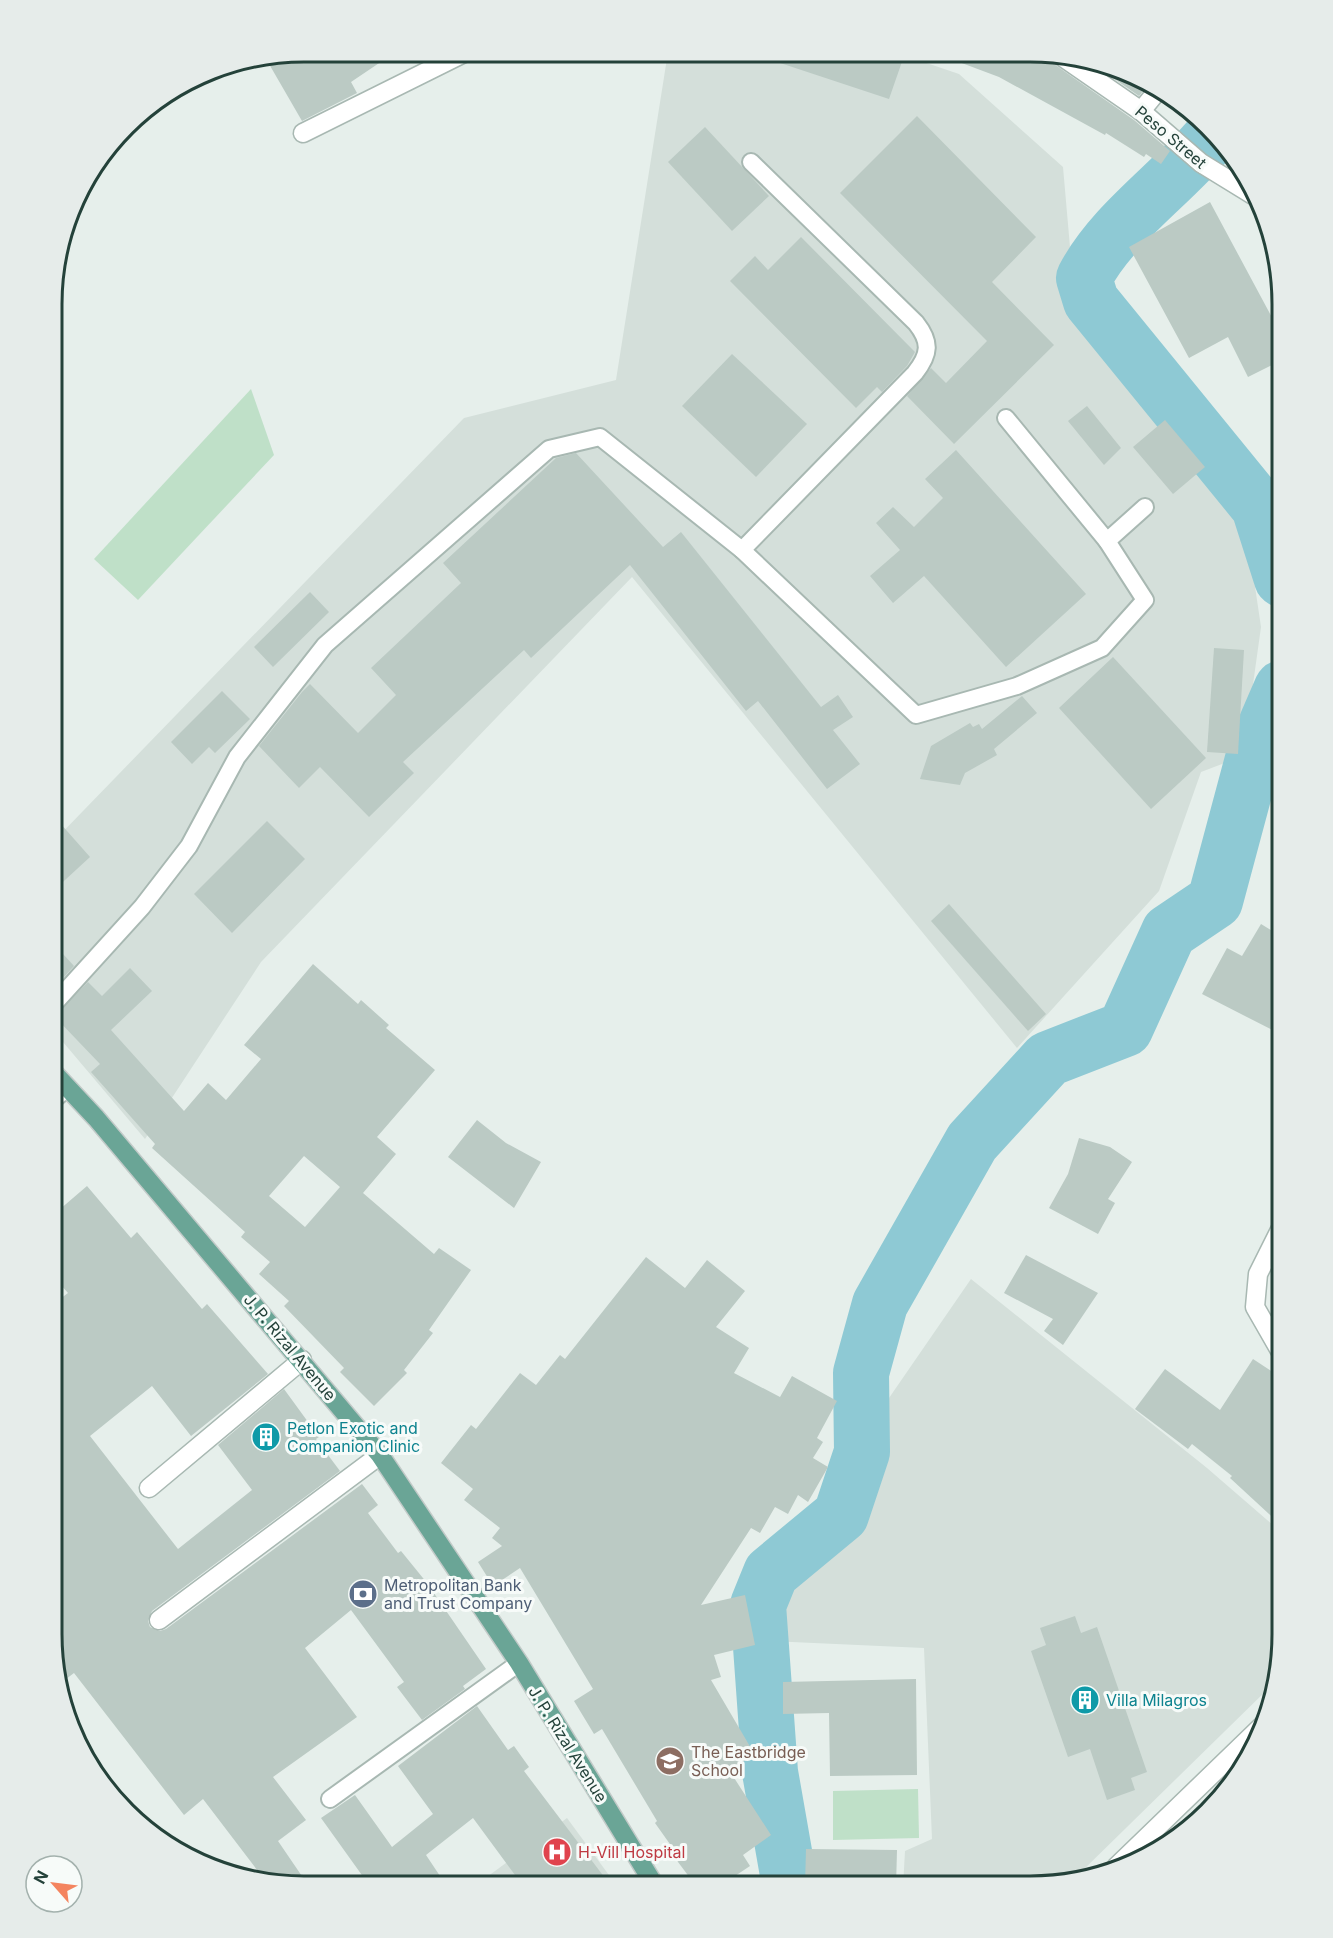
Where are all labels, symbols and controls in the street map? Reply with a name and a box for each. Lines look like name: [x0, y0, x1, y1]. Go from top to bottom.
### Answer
street label: Peso Street: [1131, 101, 1211, 173]
street label: J. P. Rizal Avenue: [240, 1290, 340, 1404]
place label: Petlon Exotic and Companion Clinic: [287, 1418, 420, 1456]
building icon: Petlon Exotic and Companion Clinic: [250, 1421, 282, 1453]
place label: Metropolitan Bank and Trust Company: [384, 1575, 532, 1613]
bank icon: Metropolitan Bank and Trust Company: [347, 1578, 379, 1610]
street label: J. P. Rizal Avenue: [524, 1682, 612, 1806]
building icon: Villa Milagros: [1069, 1684, 1101, 1716]
place label: Villa Milagros: [1106, 1690, 1207, 1710]
place label: The Eastbridge School: [691, 1742, 806, 1780]
school or university icon: The Eastbridge School: [654, 1745, 686, 1777]
hospital icon: H-Vill Hospital: [541, 1836, 573, 1868]
place label: H-Vill Hospital: [578, 1842, 685, 1862]
north arrow: [24, 1854, 84, 1914]
text: N: [29, 1867, 52, 1887]

